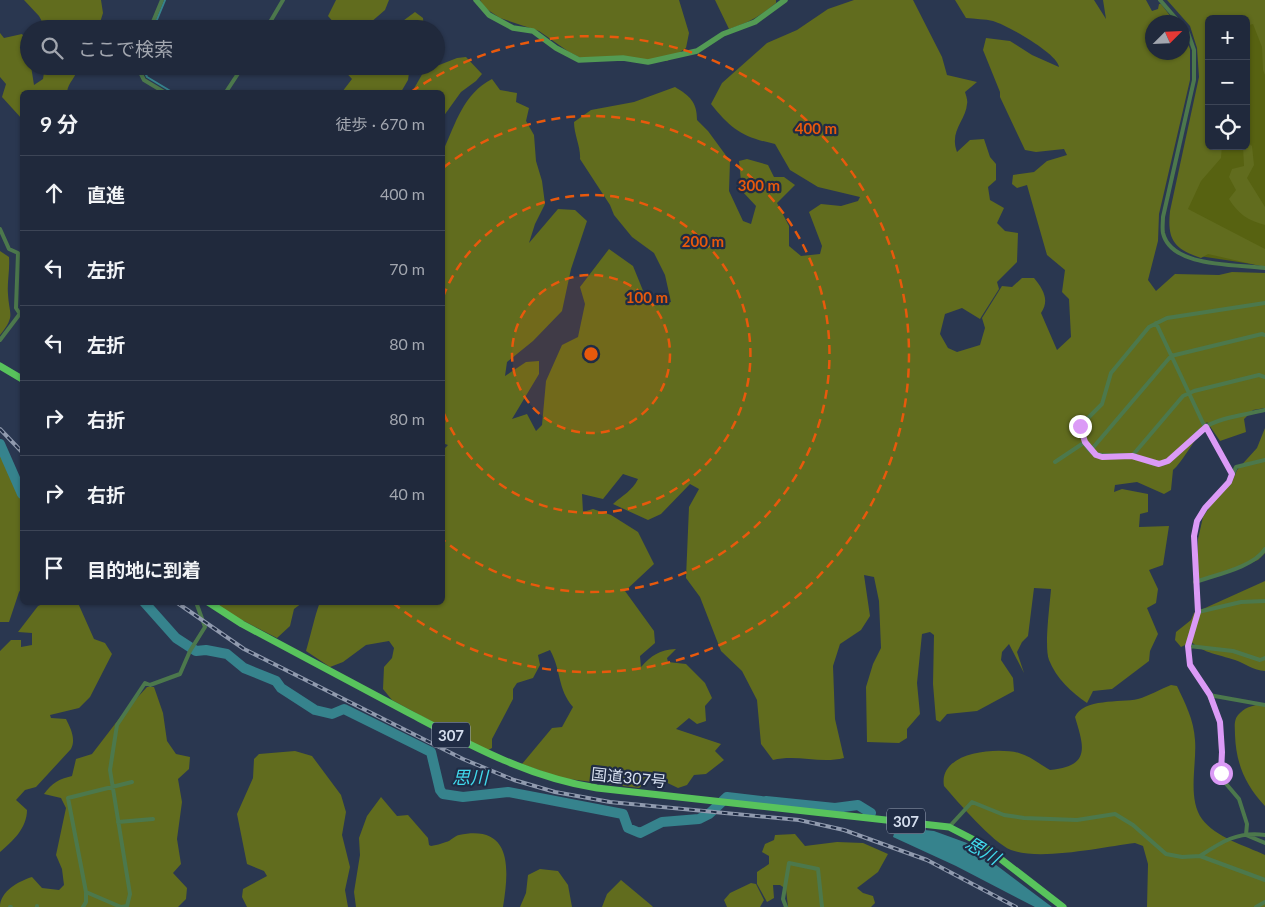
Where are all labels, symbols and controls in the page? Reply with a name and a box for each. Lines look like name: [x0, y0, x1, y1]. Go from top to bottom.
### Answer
north arrow: [1145, 15, 1190, 60]
map controls: [1205, 15, 1250, 150]
button: +: [1205, 15, 1250, 60]
search box: [20, 20, 445, 75]
icon: search: [38, 34, 66, 62]
text: ここで検索: [78, 37, 173, 60]
button: −: [1205, 60, 1250, 105]
button: locate: [1205, 105, 1250, 150]
text: 9 分: [40, 111, 78, 136]
text: 徒歩 · 670 m: [336, 114, 425, 133]
text: 400 m: [795, 119, 837, 137]
text: 300 m: [738, 176, 780, 194]
icon: ahead: [40, 179, 68, 207]
text: 直進: [87, 183, 125, 206]
text: 400 m: [380, 184, 425, 203]
text: 200 m: [682, 232, 724, 250]
icon: left: [40, 254, 68, 282]
text: 左折: [87, 258, 125, 281]
text: 70 m: [389, 259, 425, 278]
text: 100 m: [626, 288, 668, 306]
icon: left: [40, 329, 68, 357]
text: 左折: [87, 333, 125, 356]
text: 80 m: [389, 334, 425, 353]
centre of rings: [582, 345, 600, 363]
icon: right: [40, 404, 68, 432]
text: 右折: [87, 408, 125, 431]
text: 80 m: [389, 409, 425, 428]
route end: [1069, 415, 1092, 438]
icon: right: [40, 479, 68, 507]
text: 右折: [87, 483, 125, 506]
text: 40 m: [389, 484, 425, 503]
icon: arrive: [40, 554, 68, 582]
text: 目的地に到着: [87, 558, 201, 581]
road number: 307: [432, 722, 470, 748]
route start: [1210, 762, 1233, 785]
street label: 国道307号: [590, 764, 668, 790]
water label: 思川: [452, 766, 490, 788]
road number: 307: [887, 808, 925, 834]
water label: 思川: [962, 831, 1006, 870]

